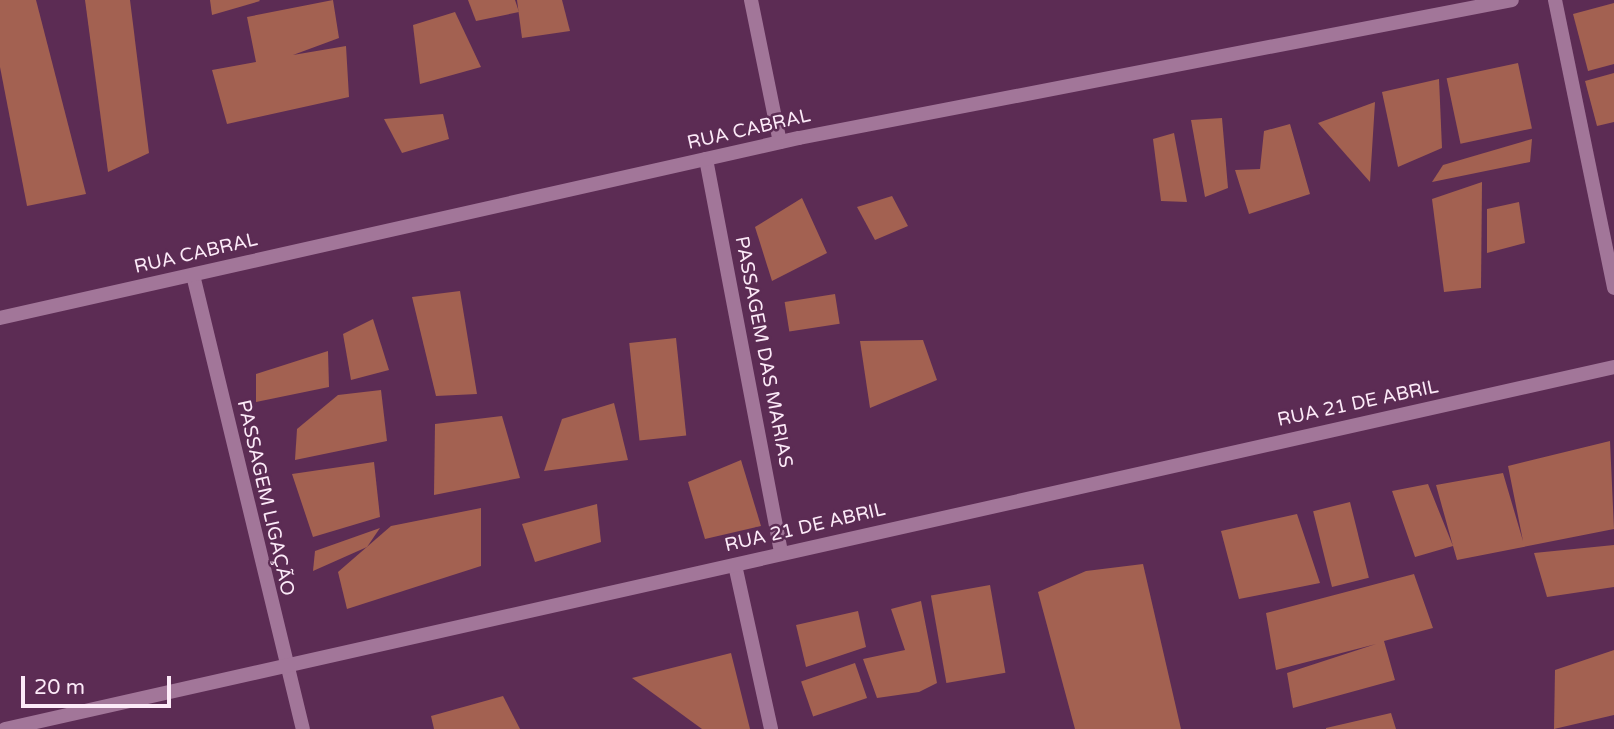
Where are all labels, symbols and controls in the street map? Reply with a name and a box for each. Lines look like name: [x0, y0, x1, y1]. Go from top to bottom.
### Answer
street label: RUA CABRAL: [685, 105, 813, 155]
street label: RUA CABRAL: [132, 229, 260, 279]
street label: PASSAGEM DAS MARIAS: [729, 234, 797, 470]
street label: RUA 21 DE ABRIL: [1275, 376, 1441, 432]
street label: PASSAGEM LIGAÇÃO: [231, 398, 299, 598]
street label: RUA 21 DE ABRIL: [723, 498, 887, 558]
scale bar: [24, 662, 175, 706]
text: 20 m: [34, 675, 85, 700]

